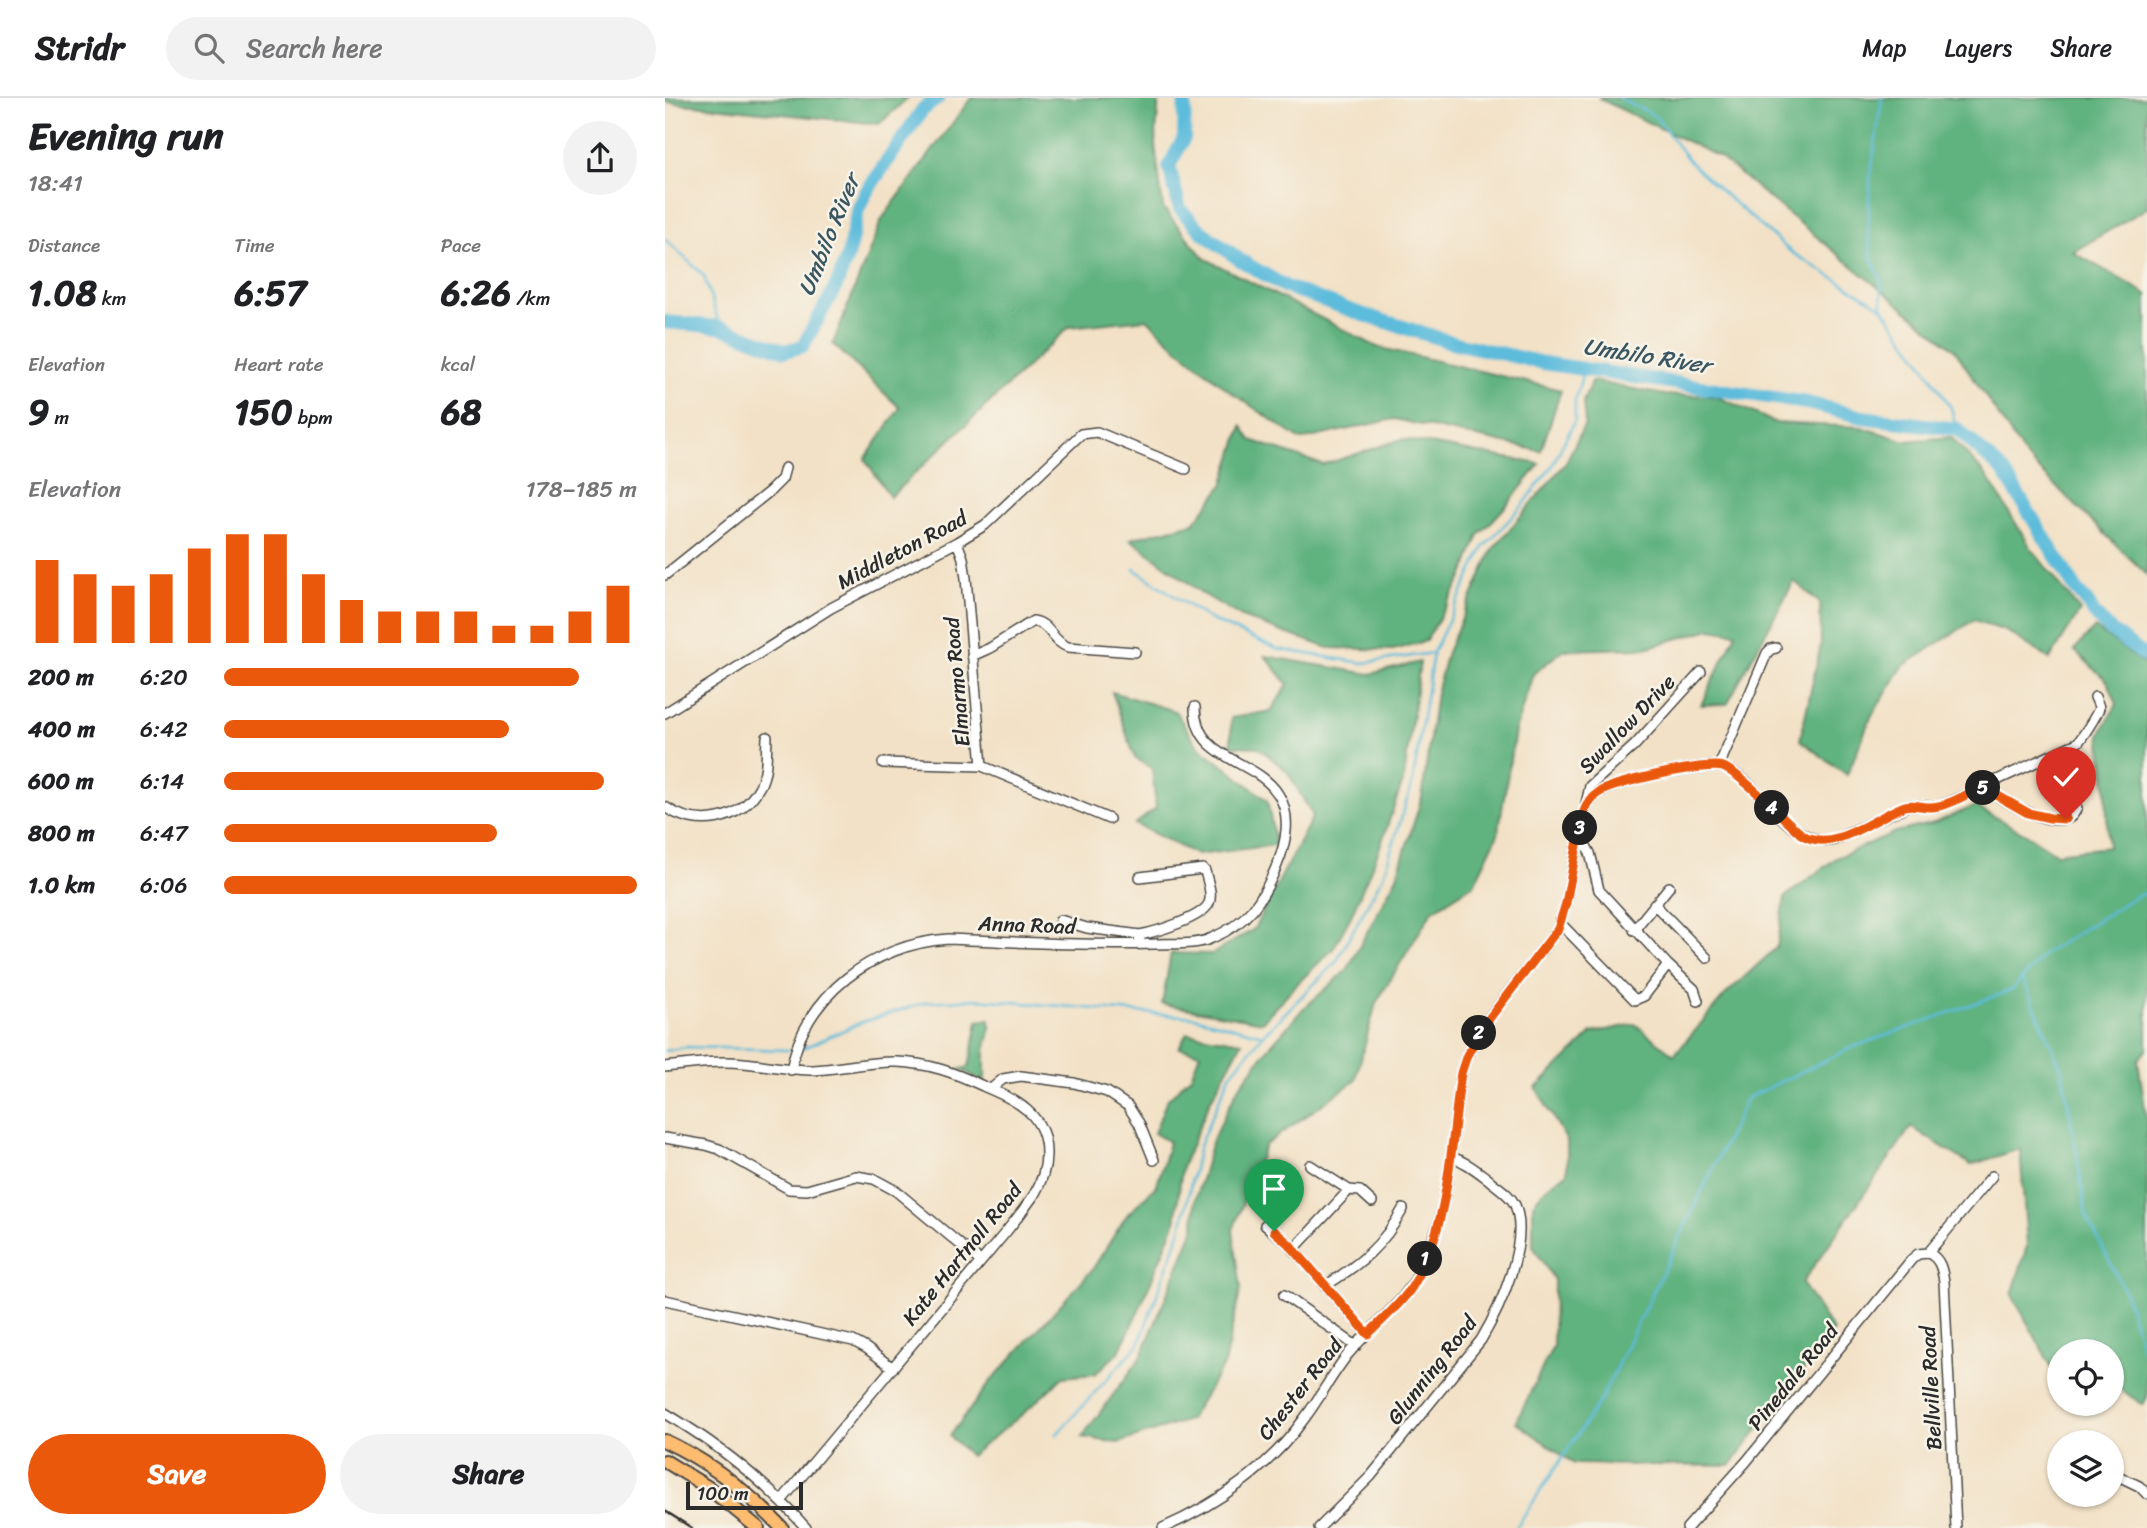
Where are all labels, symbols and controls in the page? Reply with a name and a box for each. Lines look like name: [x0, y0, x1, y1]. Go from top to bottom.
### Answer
search box: [166, 17, 656, 80]
text: Stridr: [35, 19, 124, 77]
text: Search here: [246, 25, 383, 71]
text: Map: [1862, 27, 1907, 69]
text: Layers: [1945, 27, 2012, 69]
text: Share: [2050, 27, 2112, 69]
icon: search: [190, 29, 228, 67]
text: Evening run: [28, 103, 224, 170]
button: share: [563, 121, 637, 195]
text: 18:41: [28, 163, 83, 204]
water label: Umbilo River: [786, 164, 874, 302]
text: Distance: [28, 229, 100, 262]
text: Time: [234, 229, 275, 262]
text: Pace: [441, 229, 481, 262]
text: 1.08: [28, 262, 97, 324]
text: 6:57: [234, 262, 306, 324]
text: 6:26: [441, 262, 511, 324]
text: km: [97, 282, 126, 315]
text: /km: [511, 282, 550, 315]
water label: Umbilo River: [1581, 326, 1718, 387]
text: Elevation: [28, 348, 105, 381]
text: Heart rate: [234, 348, 324, 381]
text: kcal: [441, 348, 475, 381]
text: 9: [28, 381, 50, 443]
text: 150: [234, 381, 293, 443]
text: 68: [441, 381, 482, 443]
text: m: [50, 401, 69, 434]
text: bpm: [293, 401, 333, 434]
text: Elevation: [28, 469, 121, 510]
text: 178–185 m: [526, 469, 637, 510]
street label: Middleton Road: [830, 499, 976, 600]
street label: Elmarmo Road: [932, 614, 982, 748]
text: 200 m: [28, 657, 94, 698]
text: 6:20: [140, 657, 188, 698]
street label: Swallow Drive: [1569, 664, 1685, 783]
text: 400 m: [28, 709, 95, 750]
text: 6:42: [140, 709, 188, 750]
pin: [2036, 747, 2096, 819]
icon: check: [2047, 758, 2085, 796]
text: 600 m: [28, 761, 94, 802]
text: 6:14: [140, 761, 184, 802]
pin: 5: [1965, 770, 2001, 806]
text: 5: [1977, 771, 1988, 804]
pin: 4: [1755, 790, 1789, 826]
text: 4: [1766, 791, 1777, 824]
pin: 3: [1563, 810, 1597, 846]
text: 3: [1574, 811, 1585, 844]
text: 800 m: [28, 813, 95, 854]
text: 6:47: [140, 813, 188, 854]
text: 1.0 km: [28, 865, 95, 906]
text: 6:06: [140, 865, 188, 906]
street label: Anna Road: [977, 904, 1078, 946]
pin: 2: [1461, 1016, 1497, 1051]
text: 2: [1473, 1016, 1484, 1049]
pin: [1244, 1159, 1304, 1231]
icon: arrive: [1255, 1170, 1293, 1208]
street label: Kate Hartnoll Road: [892, 1172, 1033, 1334]
pin: 1: [1407, 1242, 1443, 1276]
text: 1: [1420, 1242, 1429, 1275]
street label: Glunning Road: [1377, 1305, 1488, 1433]
street label: Pinedale Road: [1737, 1313, 1850, 1439]
street label: Bellville Road: [1909, 1323, 1953, 1451]
street label: Chester Road: [1247, 1327, 1354, 1449]
map controls: [2047, 1339, 2124, 1507]
button: locate: [2047, 1339, 2124, 1416]
button: layers: [2047, 1430, 2124, 1507]
button: Save: [28, 1434, 326, 1514]
button: Share: [340, 1434, 637, 1514]
text: 100 m: [697, 1477, 749, 1510]
scale bar: [686, 1479, 803, 1511]

